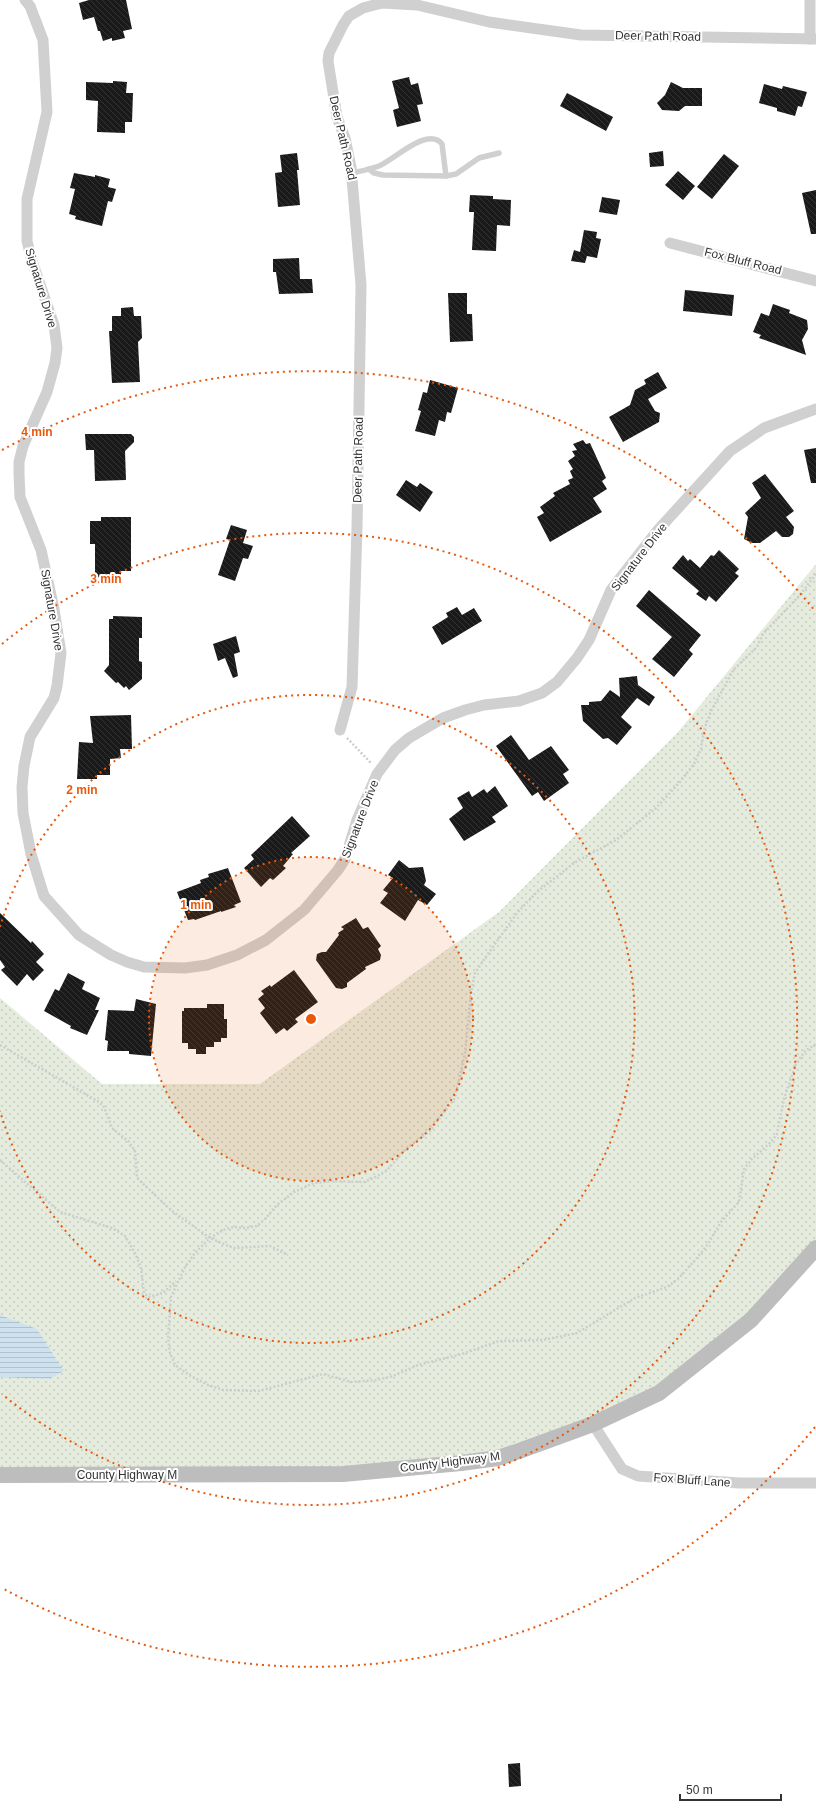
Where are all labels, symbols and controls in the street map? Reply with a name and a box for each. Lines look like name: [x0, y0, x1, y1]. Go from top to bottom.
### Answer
street label: Deer Path Road: [615, 28, 701, 44]
street label: Deer Path Road: [326, 94, 360, 182]
street label: Fox Bluff Road: [703, 245, 783, 277]
street label: Signature Drive: [22, 246, 60, 330]
street label: Deer Path Road: [350, 417, 366, 503]
text: 4 min: [21, 425, 53, 439]
street label: Signature Drive: [608, 520, 670, 594]
street label: Signature Drive: [38, 568, 66, 652]
text: 3 min: [90, 572, 122, 586]
street label: Signature Drive: [339, 778, 381, 860]
text: 2 min: [66, 783, 98, 797]
text: 1 min: [180, 898, 212, 912]
centre of rings: [304, 1012, 318, 1026]
street label: County Highway M: [399, 1449, 501, 1475]
street label: County Highway M: [77, 1468, 177, 1482]
street label: Fox Bluff Lane: [653, 1470, 731, 1490]
scale bar: [680, 1776, 781, 1802]
text: 50 m: [686, 1783, 713, 1797]

